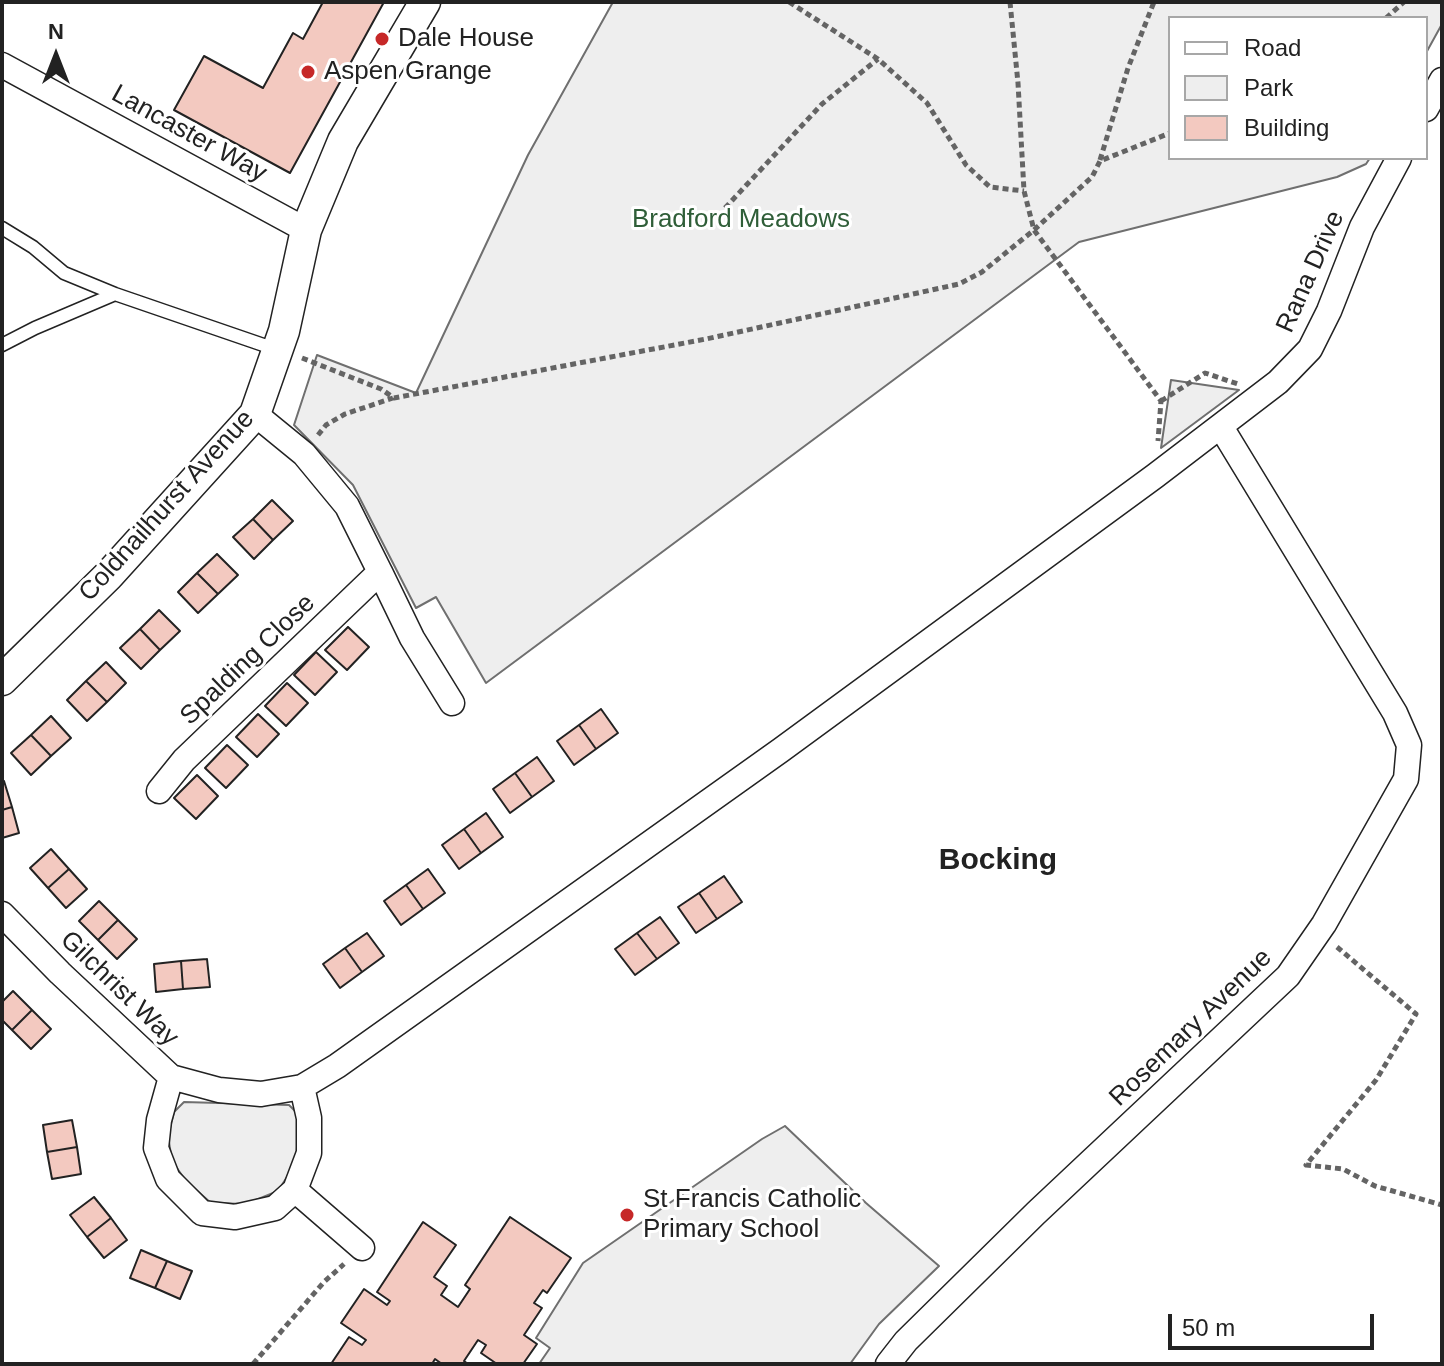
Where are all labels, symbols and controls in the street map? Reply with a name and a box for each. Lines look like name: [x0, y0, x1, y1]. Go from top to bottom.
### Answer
north arrow: [16, 16, 96, 96]
legend: [1168, 16, 1428, 160]
text: N: [48, 19, 64, 44]
place label: Dale House: [398, 23, 534, 55]
marker: Dale House: [373, 30, 391, 48]
text: Road: [1244, 34, 1301, 61]
place label: Aspen Grange: [324, 56, 492, 88]
marker: Aspen Grange: [299, 63, 317, 81]
text: Park: [1244, 74, 1293, 101]
street label: Lancaster Way: [106, 79, 272, 189]
text: Building: [1244, 114, 1329, 141]
park label: Bradford Meadows: [632, 204, 850, 236]
street label: Rana Drive: [1270, 206, 1352, 338]
street label: Coldnailhurst Avenue: [73, 404, 261, 608]
street label: Spalding Close: [174, 588, 322, 732]
district label: Bocking: [939, 843, 1057, 879]
street label: Gilchrist Way: [53, 925, 185, 1053]
street label: Rosemary Avenue: [1103, 943, 1279, 1113]
place label: St Francis Catholic Primary School: [643, 1184, 861, 1246]
marker: St Francis Catholic Primary School: [618, 1206, 636, 1224]
scale bar: [1172, 1298, 1378, 1348]
text: 50 m: [1182, 1314, 1235, 1341]

